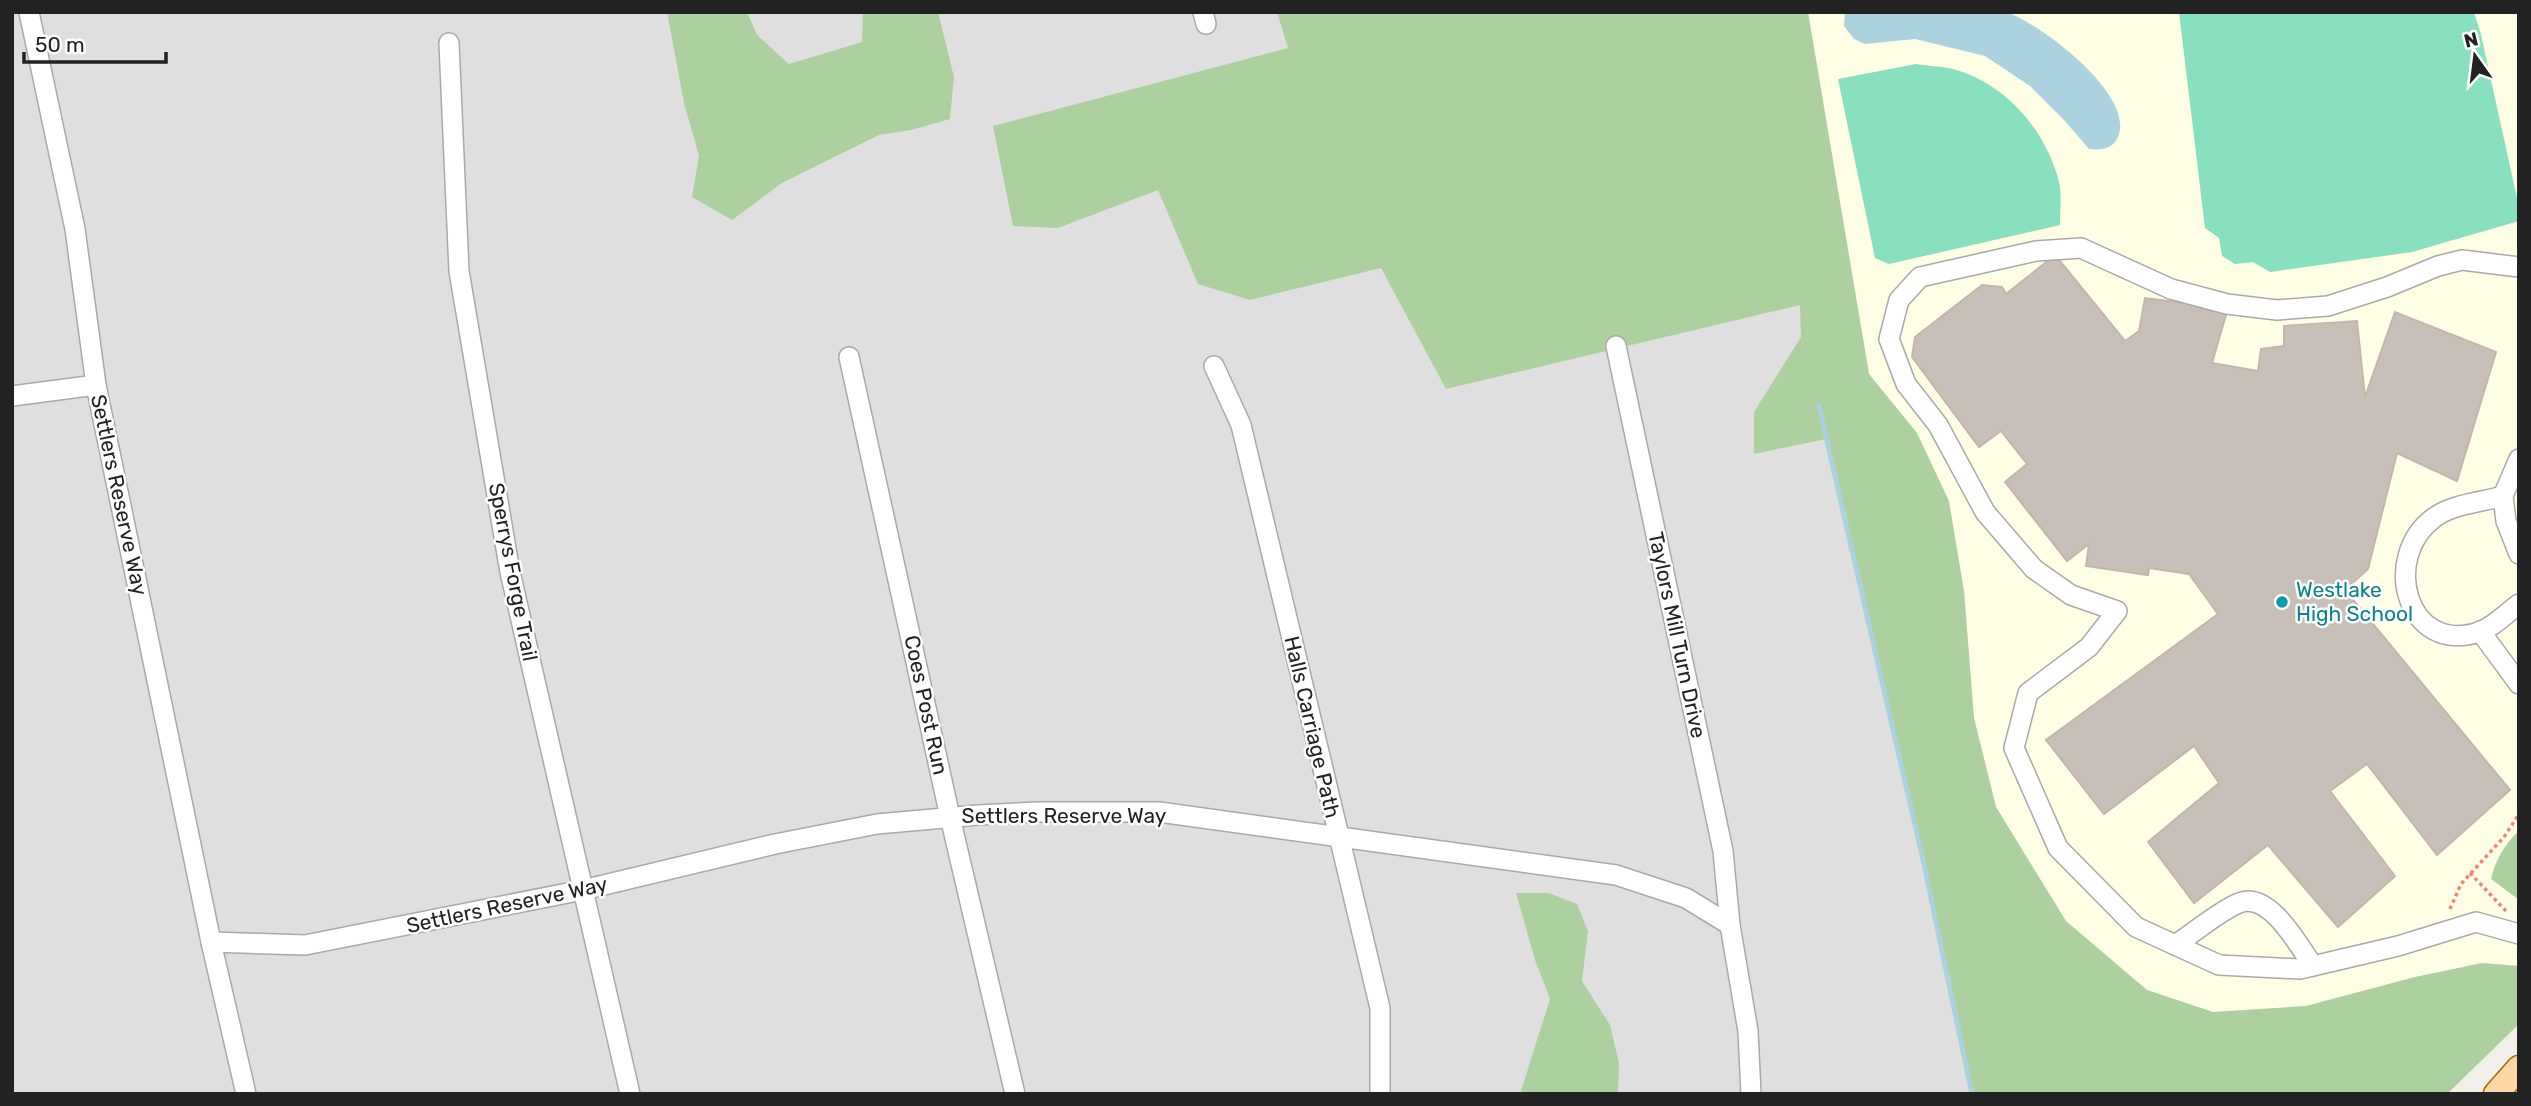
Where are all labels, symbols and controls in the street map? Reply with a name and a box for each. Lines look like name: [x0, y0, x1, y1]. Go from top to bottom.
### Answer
scale bar: [24, 21, 166, 65]
north arrow: [2440, 21, 2510, 91]
text: N: [2462, 27, 2480, 53]
text: 50 m: [35, 32, 85, 57]
street label: Settlers Reserve Way: [86, 392, 153, 598]
street label: Sperrys Forge Trail: [484, 481, 543, 663]
street label: Taylors Mill Turn Drive: [1643, 529, 1712, 740]
place label: Westlake High School: [2296, 577, 2413, 626]
marker: Westlake High School: [2274, 594, 2290, 610]
street label: Coes Post Run: [899, 633, 954, 777]
street label: Halls Carriage Path: [1279, 633, 1346, 820]
street label: Settlers Reserve Way: [962, 803, 1167, 828]
street label: Settlers Reserve Way: [404, 871, 610, 938]

